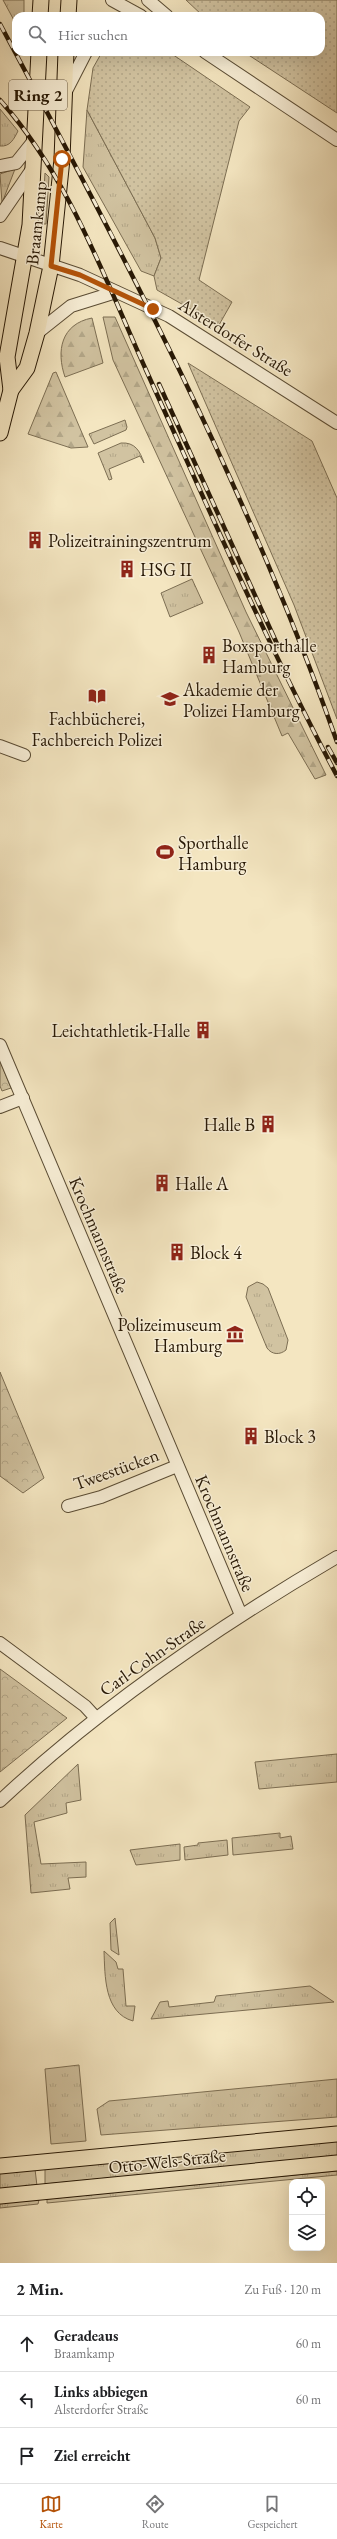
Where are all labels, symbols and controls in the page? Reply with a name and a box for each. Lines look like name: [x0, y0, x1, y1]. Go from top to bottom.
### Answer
search box: [12, 12, 325, 56]
icon: search: [26, 23, 48, 45]
text: Hier suchen: [58, 25, 128, 44]
road number: Ring 2: [9, 80, 67, 110]
route start: [53, 150, 71, 168]
street label: Braamkamp: [20, 180, 52, 266]
street label: Alsterdorfer Straße: [174, 292, 297, 381]
route end: [144, 300, 162, 318]
place label: Polizeitrainingszentrum: [48, 529, 211, 552]
building icon: Polizeitrainingszentrum: [25, 530, 45, 550]
place label: HSG II: [140, 558, 192, 581]
building icon: HSG II: [117, 559, 137, 579]
place label: Boxsporthalle Hamburg: [222, 634, 316, 678]
building icon: Boxsporthalle Hamburg: [199, 645, 219, 665]
place label: Akademie der Polizei Hamburg: [182, 678, 300, 722]
library icon: Fachbücherei, Fachbereich Polizei: [87, 686, 107, 706]
school or university icon: Akademie der Polizei Hamburg: [160, 689, 180, 709]
place label: Fachbücherei, Fachbereich Polizei: [31, 707, 163, 751]
place label: Sporthalle Hamburg: [178, 831, 248, 875]
sports icon: Sporthalle Hamburg: [155, 842, 175, 862]
place label: Leichtathletik-Halle: [52, 1019, 190, 1042]
building icon: Leichtathletik-Halle: [193, 1020, 213, 1040]
place label: Halle B: [203, 1113, 255, 1136]
building icon: Halle B: [258, 1114, 278, 1134]
place label: Halle A: [175, 1172, 229, 1195]
street label: Krochmannstraße: [64, 1173, 134, 1297]
building icon: Halle A: [152, 1173, 172, 1193]
place label: Block 4: [190, 1241, 242, 1264]
building icon: Block 4: [167, 1242, 187, 1262]
place label: Polizeimuseum Hamburg: [118, 1313, 222, 1357]
museum icon: Polizeimuseum Hamburg: [225, 1324, 245, 1344]
place label: Block 3: [264, 1425, 316, 1448]
building icon: Block 3: [241, 1426, 261, 1446]
street label: Tweestücken: [70, 1443, 162, 1495]
street label: Krochmannstraße: [190, 1471, 260, 1595]
street label: Carl-Cohn-Straße: [95, 1611, 209, 1701]
street label: Otto-Wels-Straße: [107, 2143, 227, 2179]
map controls: [289, 2179, 325, 2251]
button: locate: [289, 2179, 325, 2215]
button: layers: [289, 2215, 325, 2251]
text: 2 Min.: [16, 2278, 63, 2300]
text: Zu Fuß · 120 m: [244, 2281, 321, 2298]
text: Geradeaus: [54, 2326, 118, 2345]
icon: ahead: [16, 2333, 38, 2355]
text: 60 m: [296, 2335, 321, 2352]
text: Braamkamp: [54, 2345, 115, 2362]
text: Links abbiegen: [54, 2382, 148, 2401]
icon: left: [16, 2389, 38, 2411]
text: 60 m: [296, 2391, 321, 2408]
text: Alsterdorfer Straße: [54, 2401, 148, 2418]
icon: arrive: [16, 2445, 38, 2467]
text: Ziel erreicht: [54, 2446, 130, 2465]
tab: Karte: [39, 2493, 63, 2531]
tab: Route: [142, 2493, 169, 2531]
tab: Gespeichert: [247, 2493, 298, 2531]

